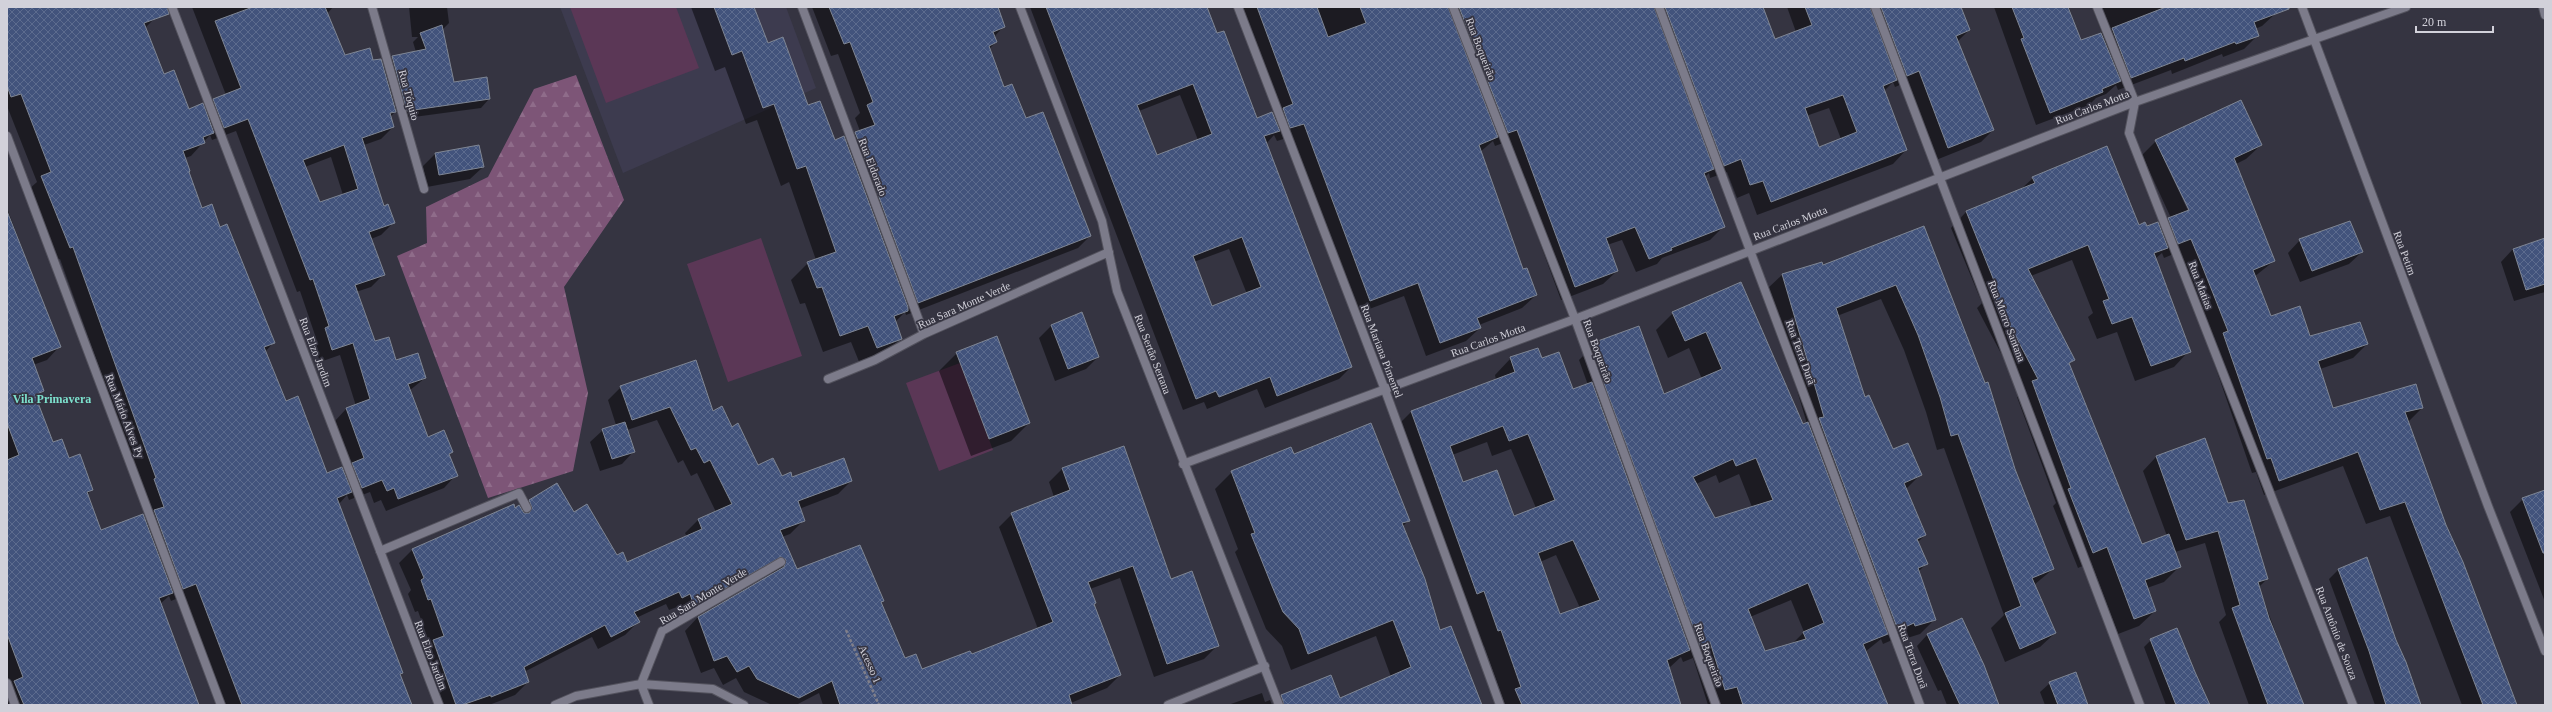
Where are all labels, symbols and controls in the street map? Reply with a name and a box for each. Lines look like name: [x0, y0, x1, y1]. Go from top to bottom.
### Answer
scale bar: [2416, 8, 2493, 34]
text: 20 m: [2422, 15, 2447, 29]
street label: Rua Boqueirão: [1464, 16, 1499, 83]
street label: Rua Tóquio: [396, 68, 422, 122]
street label: Rua Carlos Motta: [2053, 87, 2131, 127]
street label: Rua Eldorado: [857, 136, 890, 198]
street label: Rua Carlos Motta: [1751, 203, 1829, 243]
street label: Rua Petim: [2391, 229, 2419, 277]
street label: Rua Matias: [2186, 259, 2216, 311]
street label: Rua Sara Monte Verde: [916, 279, 1012, 331]
street label: Rua Morro Santana: [1986, 279, 2028, 363]
street label: Rua Mariana Pímentel: [1359, 303, 1405, 399]
street label: Rua Sertão Sertana: [1132, 312, 1174, 396]
street label: Rua Elzo Jardim: [297, 316, 335, 389]
street label: Rua Boqueirão: [1581, 318, 1615, 385]
street label: Rua Terra Durã: [1784, 318, 1818, 386]
street label: Rua Carlos Motta: [1449, 321, 1527, 359]
street label: Rua Mário Alves Py: [103, 372, 147, 460]
district label: Vila Primavera: [13, 392, 91, 406]
street label: Rua Sara Monte Verde: [657, 565, 749, 627]
street label: Rua Antônio de Souza: [2314, 585, 2360, 681]
street label: Rua Elzo Jardim: [412, 619, 450, 692]
street label: Rua Boqueirão: [1692, 622, 1726, 689]
street label: Rua Terra Durã: [1896, 622, 1930, 690]
street label: Acesso 1: [856, 643, 884, 685]

